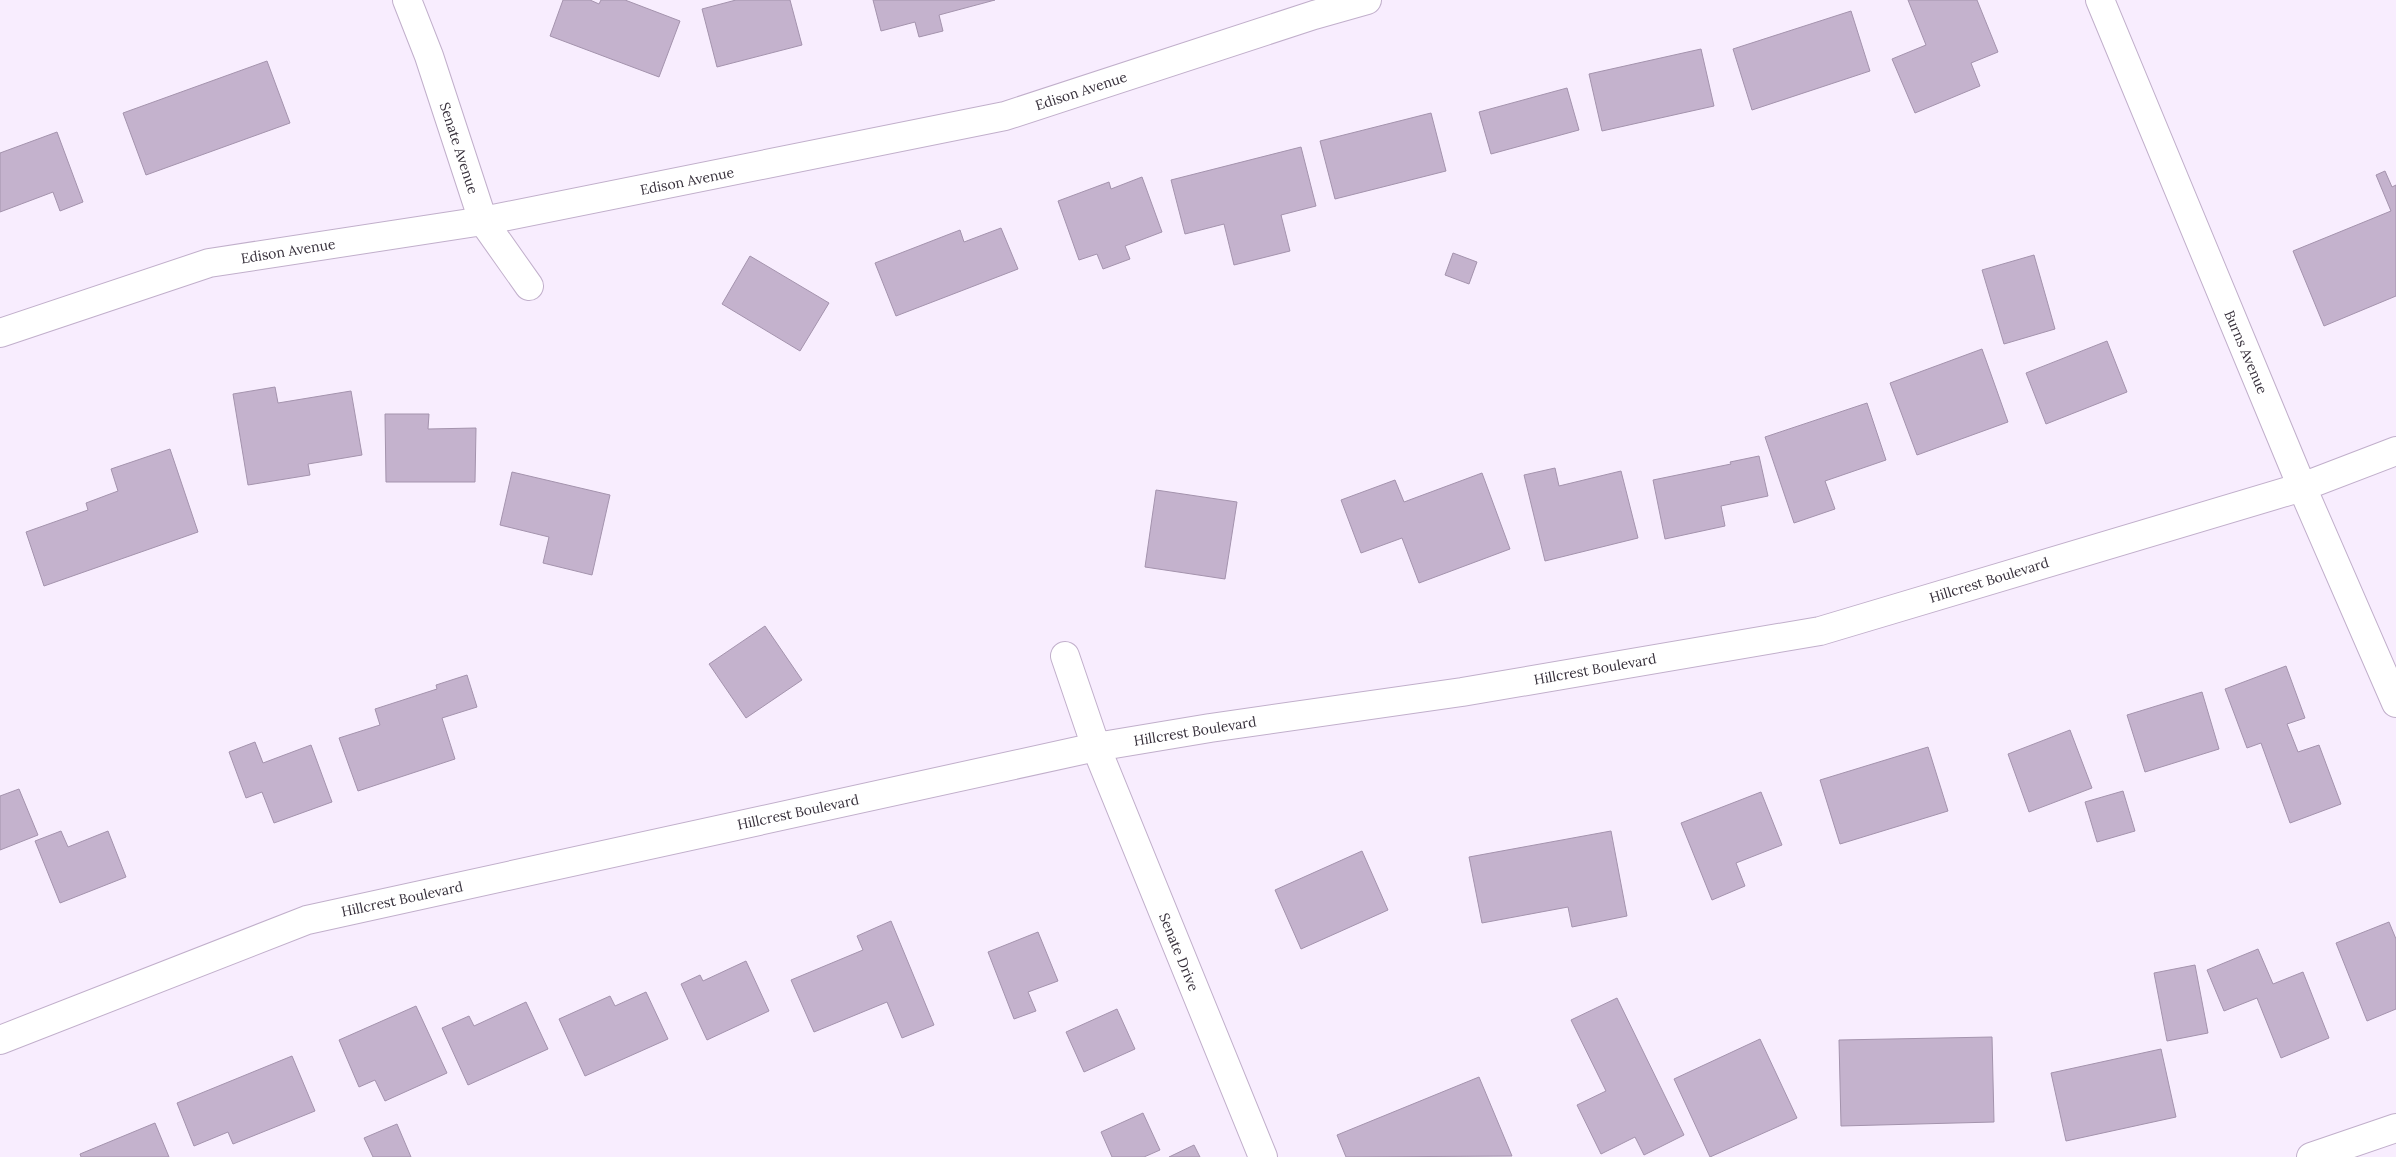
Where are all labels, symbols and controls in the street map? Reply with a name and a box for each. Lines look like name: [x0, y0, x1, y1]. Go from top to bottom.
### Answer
street label: Edison Avenue: [1033, 68, 1130, 114]
street label: Senate Avenue: [436, 100, 482, 197]
street label: Edison Avenue: [638, 163, 736, 199]
street label: Edison Avenue: [239, 235, 337, 267]
street label: Burns Avenue: [2220, 307, 2272, 397]
street label: Hillcrest Boulevard: [1927, 553, 2051, 607]
street label: Hillcrest Boulevard: [1532, 649, 1658, 689]
street label: Hillcrest Boulevard: [1132, 712, 1258, 750]
street label: Hillcrest Boulevard: [735, 790, 861, 834]
street label: Hillcrest Boulevard: [339, 877, 465, 921]
street label: Senate Drive: [1155, 910, 1203, 994]

